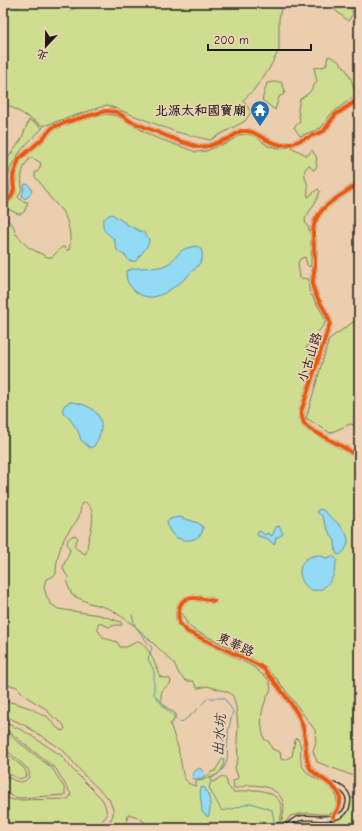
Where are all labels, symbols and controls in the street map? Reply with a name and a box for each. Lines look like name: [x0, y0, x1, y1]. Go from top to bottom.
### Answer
north arrow: [26, 26, 66, 66]
scale bar: [208, 26, 311, 52]
text: 200 m: [214, 33, 249, 47]
text: 北: [35, 47, 50, 63]
temple icon: 北源太和國寶廟: [249, 99, 271, 127]
place label: 北源太和國寶廟: [155, 103, 246, 118]
street label: 小古山路: [294, 330, 325, 384]
street label: 東華路: [215, 629, 257, 659]
water label: 出水坑: [210, 711, 230, 757]

